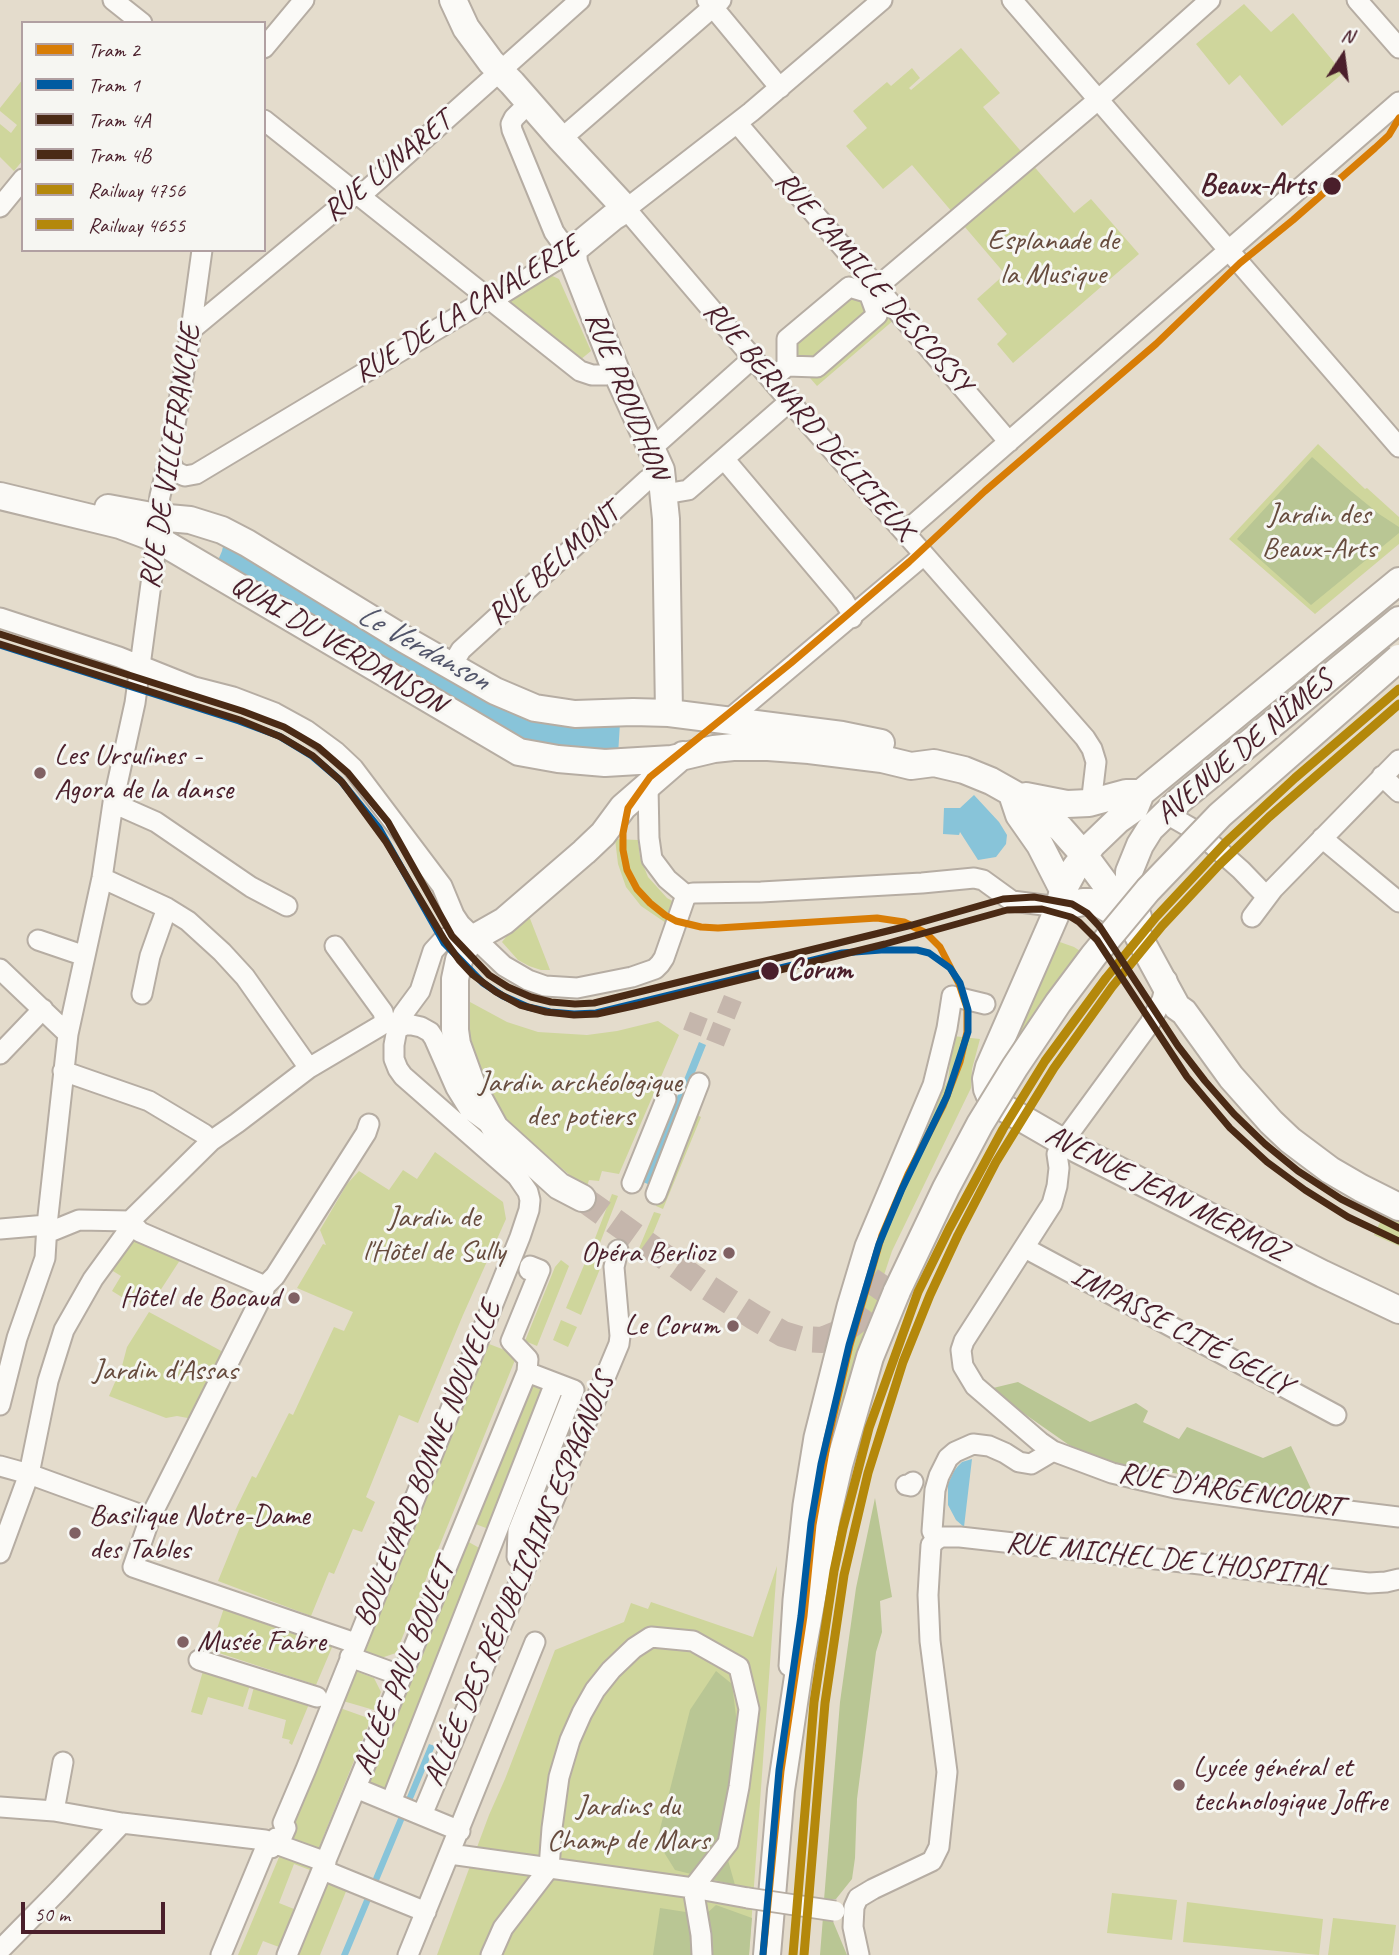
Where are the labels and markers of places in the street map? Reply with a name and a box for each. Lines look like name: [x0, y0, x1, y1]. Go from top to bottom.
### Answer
place label: Beaux-Arts: [1200, 168, 1315, 204]
marker: Beaux-Arts: [1321, 175, 1343, 197]
place label: Les Ursulines - Agora de la danse: [54, 738, 233, 808]
marker: Les Ursulines - Agora de la danse: [32, 765, 48, 781]
place label: Corum: [787, 953, 852, 989]
marker: Corum: [759, 960, 781, 982]
place label: Opéra Berlioz: [581, 1235, 715, 1271]
marker: Opéra Berlioz: [721, 1245, 737, 1261]
place label: Hôtel de Bocaud: [120, 1280, 280, 1316]
marker: Hôtel de Bocaud: [286, 1290, 302, 1306]
place label: Le Corum: [624, 1308, 719, 1344]
marker: Le Corum: [725, 1318, 741, 1334]
place label: Basilique Notre-Dame des Tables: [89, 1498, 309, 1568]
marker: Basilique Notre-Dame des Tables: [67, 1525, 83, 1541]
place label: Musée Fabre: [197, 1624, 326, 1660]
marker: Musée Fabre: [175, 1634, 191, 1650]
place label: Lycée général et technologique Joffre: [1193, 1750, 1387, 1820]
marker: Lycée général et technologique Joffre: [1171, 1777, 1187, 1793]

